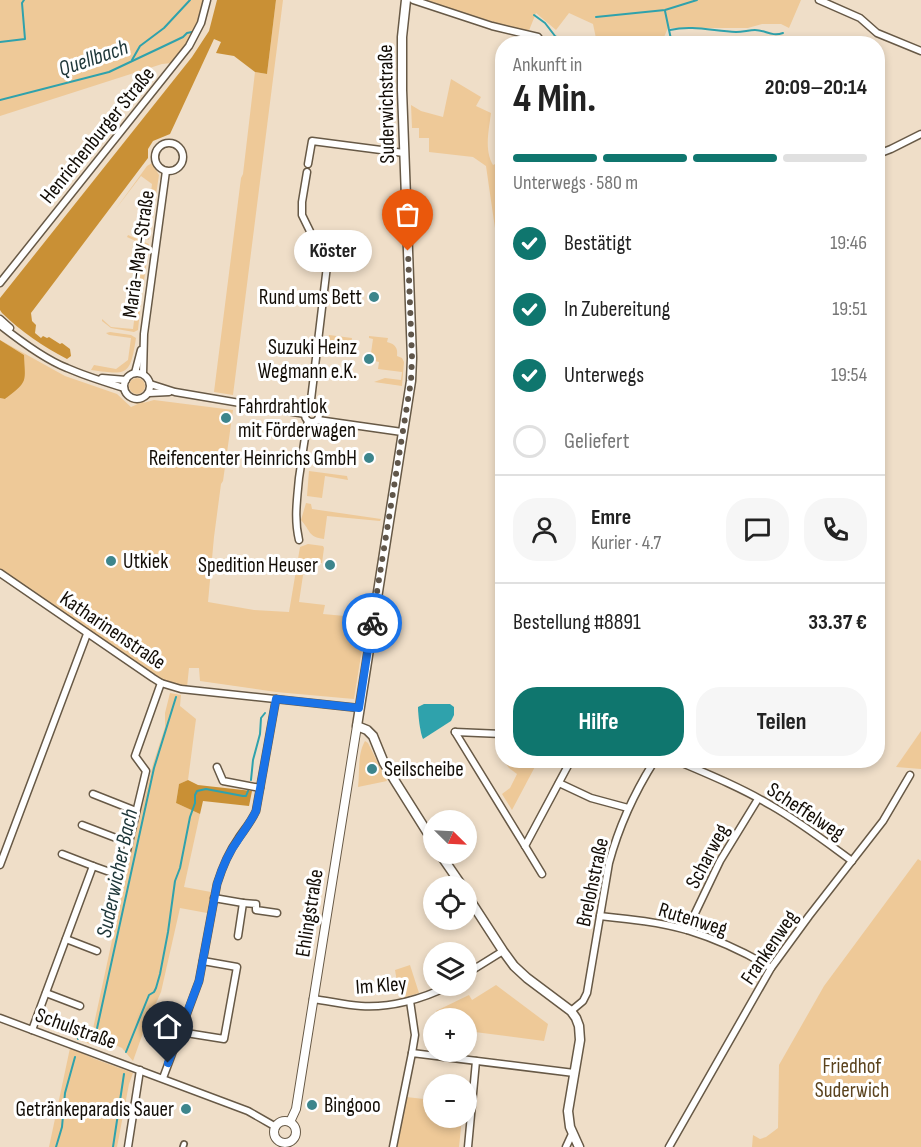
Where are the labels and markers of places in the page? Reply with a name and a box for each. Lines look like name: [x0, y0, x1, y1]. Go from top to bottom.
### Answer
pin: [382, 189, 433, 251]
callout: Köster: [294, 230, 372, 272]
place label: Rund ums Bett: [259, 285, 362, 310]
marker: Rund ums Bett: [367, 290, 381, 304]
place label: Suzuki Heinz Wegmann e.K.: [258, 335, 357, 384]
marker: Suzuki Heinz Wegmann e.K.: [362, 352, 376, 366]
place label: Fahrdrahtlok mit Förderwagen: [238, 394, 356, 443]
marker: Fahrdrahtlok mit Förderwagen: [219, 411, 233, 425]
place label: Reifencenter Heinrichs GmbH: [149, 446, 357, 471]
marker: Reifencenter Heinrichs GmbH: [362, 451, 376, 465]
place label: Utkiek: [123, 549, 168, 574]
place label: Spedition Heuser: [198, 553, 318, 578]
marker: Utkiek: [104, 554, 118, 568]
marker: Spedition Heuser: [323, 558, 337, 572]
place label: Seilscheibe: [384, 757, 464, 782]
marker: Seilscheibe: [365, 762, 379, 776]
pin: [142, 1001, 193, 1063]
place label: Bingooo: [324, 1093, 381, 1118]
place label: Getränkeparadis Sauer: [15, 1097, 174, 1122]
marker: Bingooo: [305, 1098, 319, 1112]
marker: Getränkeparadis Sauer: [179, 1102, 193, 1116]

